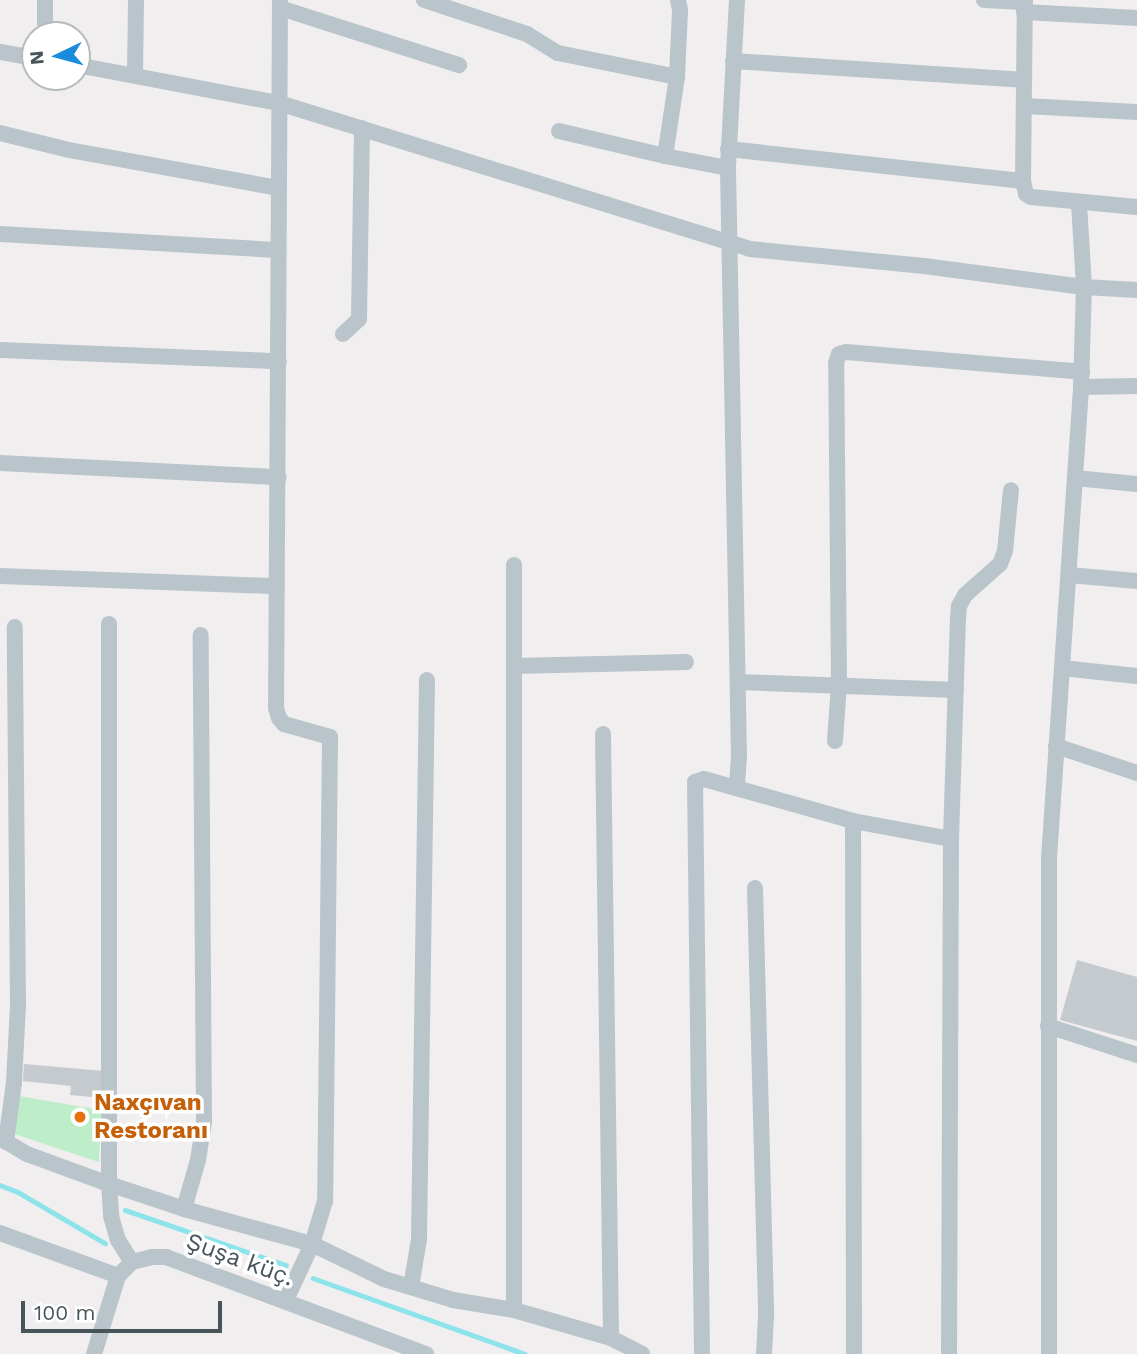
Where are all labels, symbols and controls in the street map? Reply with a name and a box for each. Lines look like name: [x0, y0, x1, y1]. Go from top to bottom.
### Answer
north arrow: [21, 21, 91, 91]
text: N: [25, 50, 49, 66]
place label: Naxçıvan Restoranı: [94, 1089, 208, 1145]
marker: Naxçıvan Restoranı: [72, 1109, 88, 1125]
street label: Şuşa küç.: [182, 1227, 298, 1293]
scale bar: [24, 1288, 226, 1332]
text: 100 m: [34, 1300, 96, 1325]

